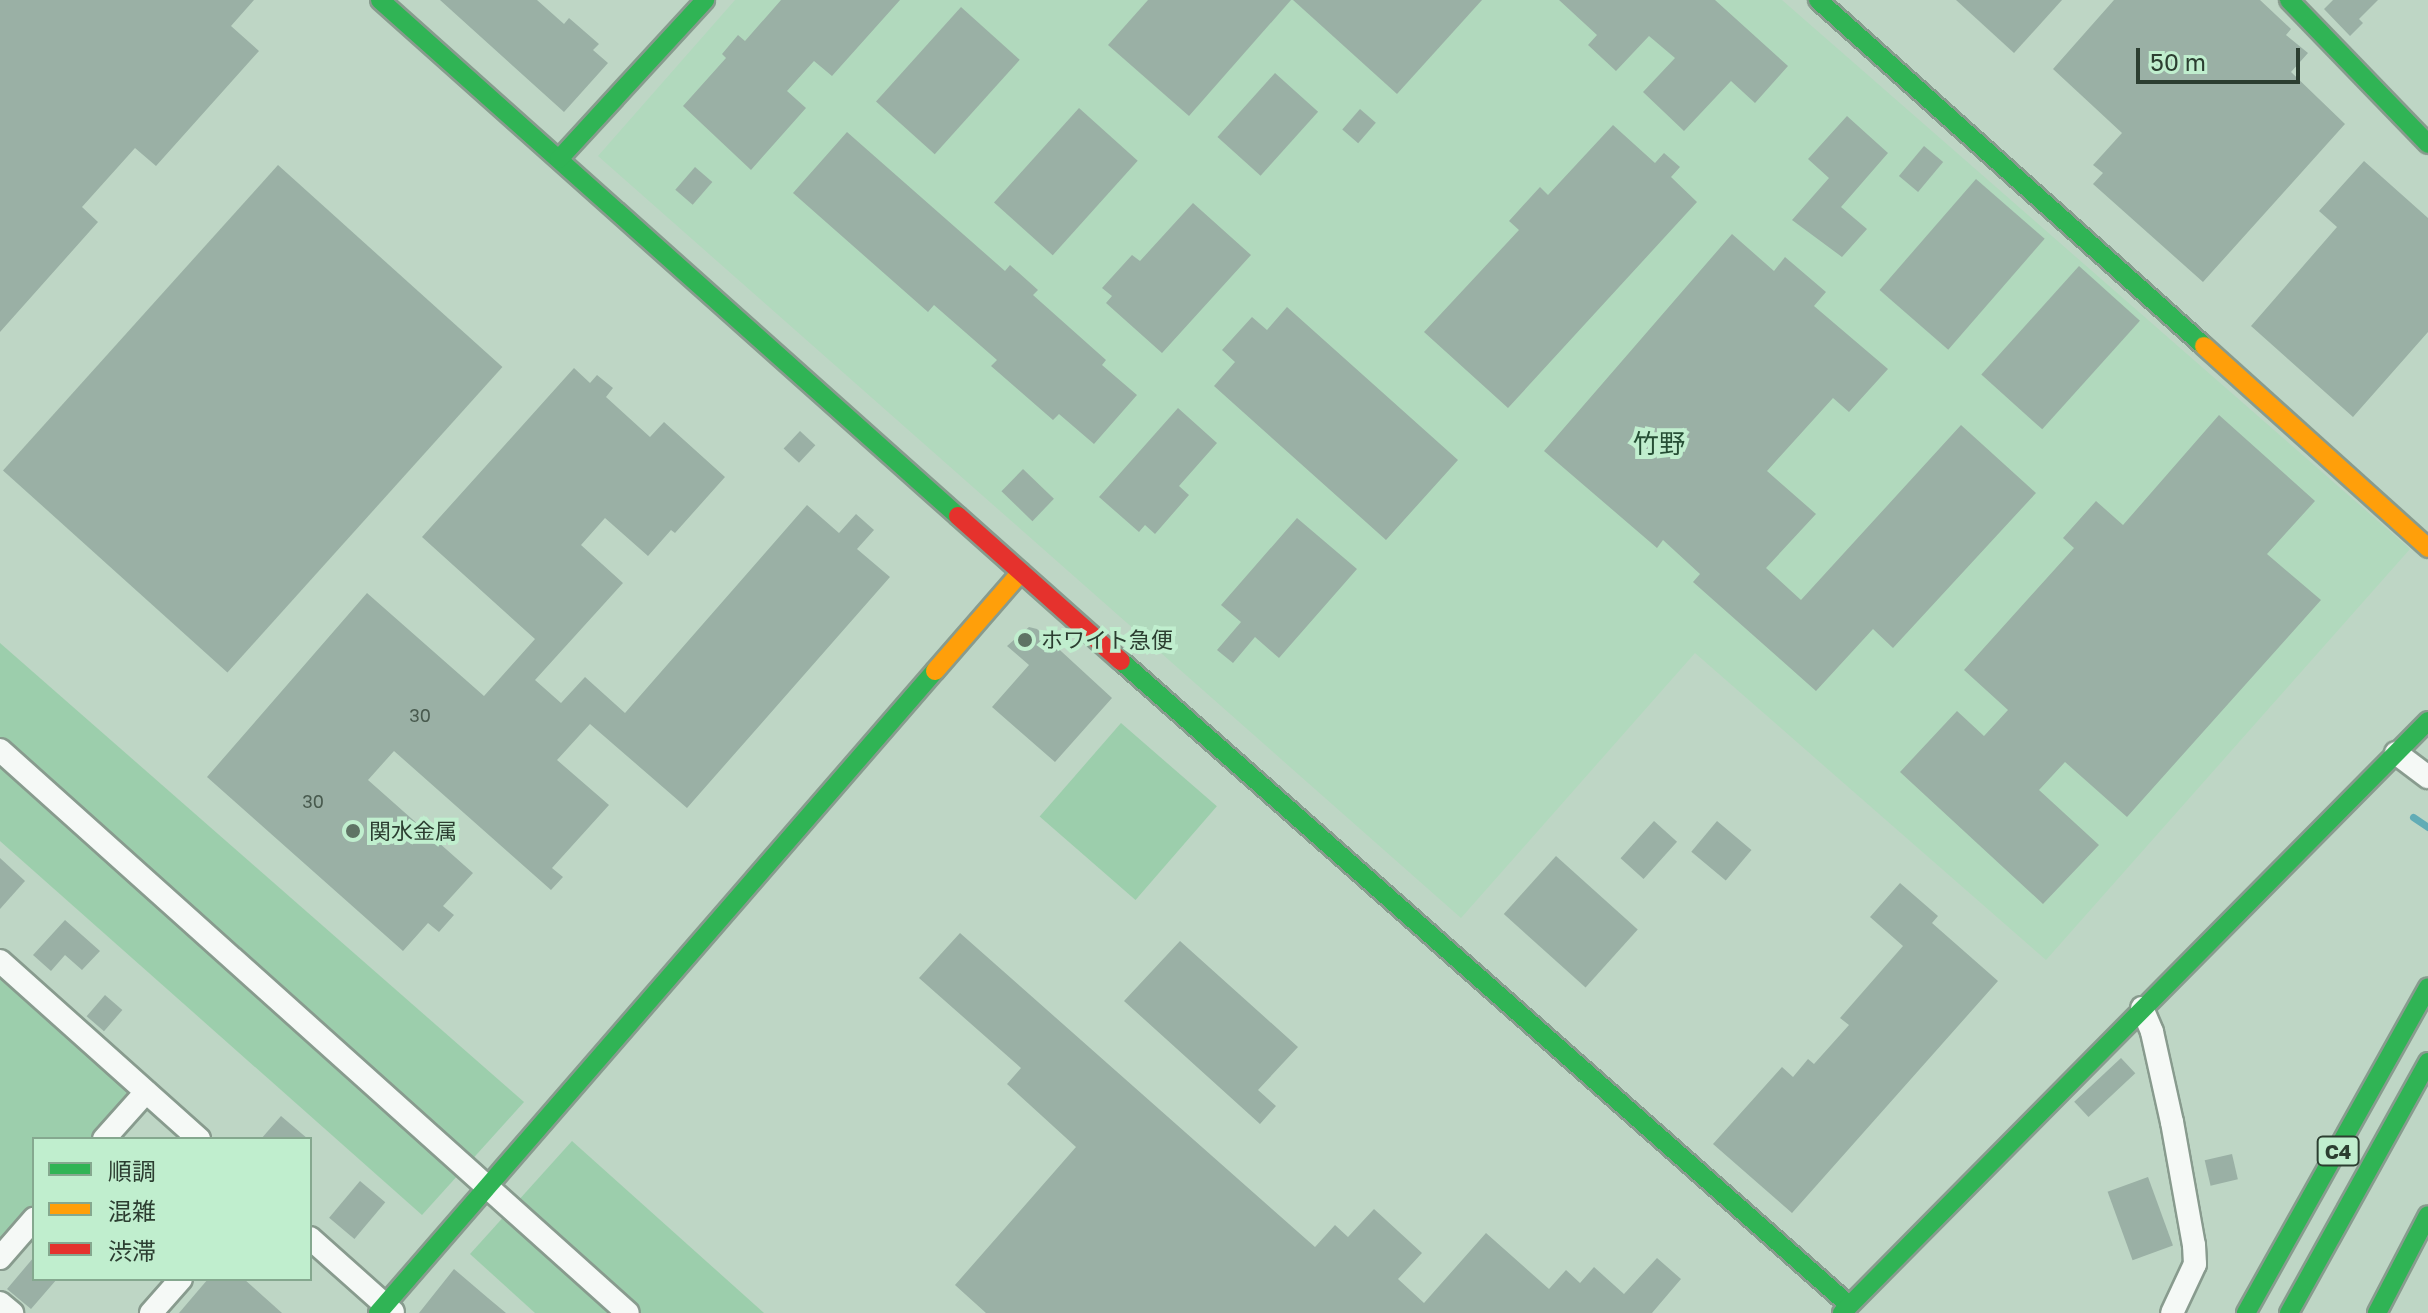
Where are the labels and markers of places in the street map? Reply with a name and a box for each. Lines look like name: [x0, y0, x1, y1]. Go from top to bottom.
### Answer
place label: ホワイト急便: [1041, 627, 1173, 653]
marker: ホワイト急便: [1016, 631, 1034, 649]
place label: 関水金属: [369, 818, 457, 844]
marker: 関水金属: [344, 822, 362, 840]

